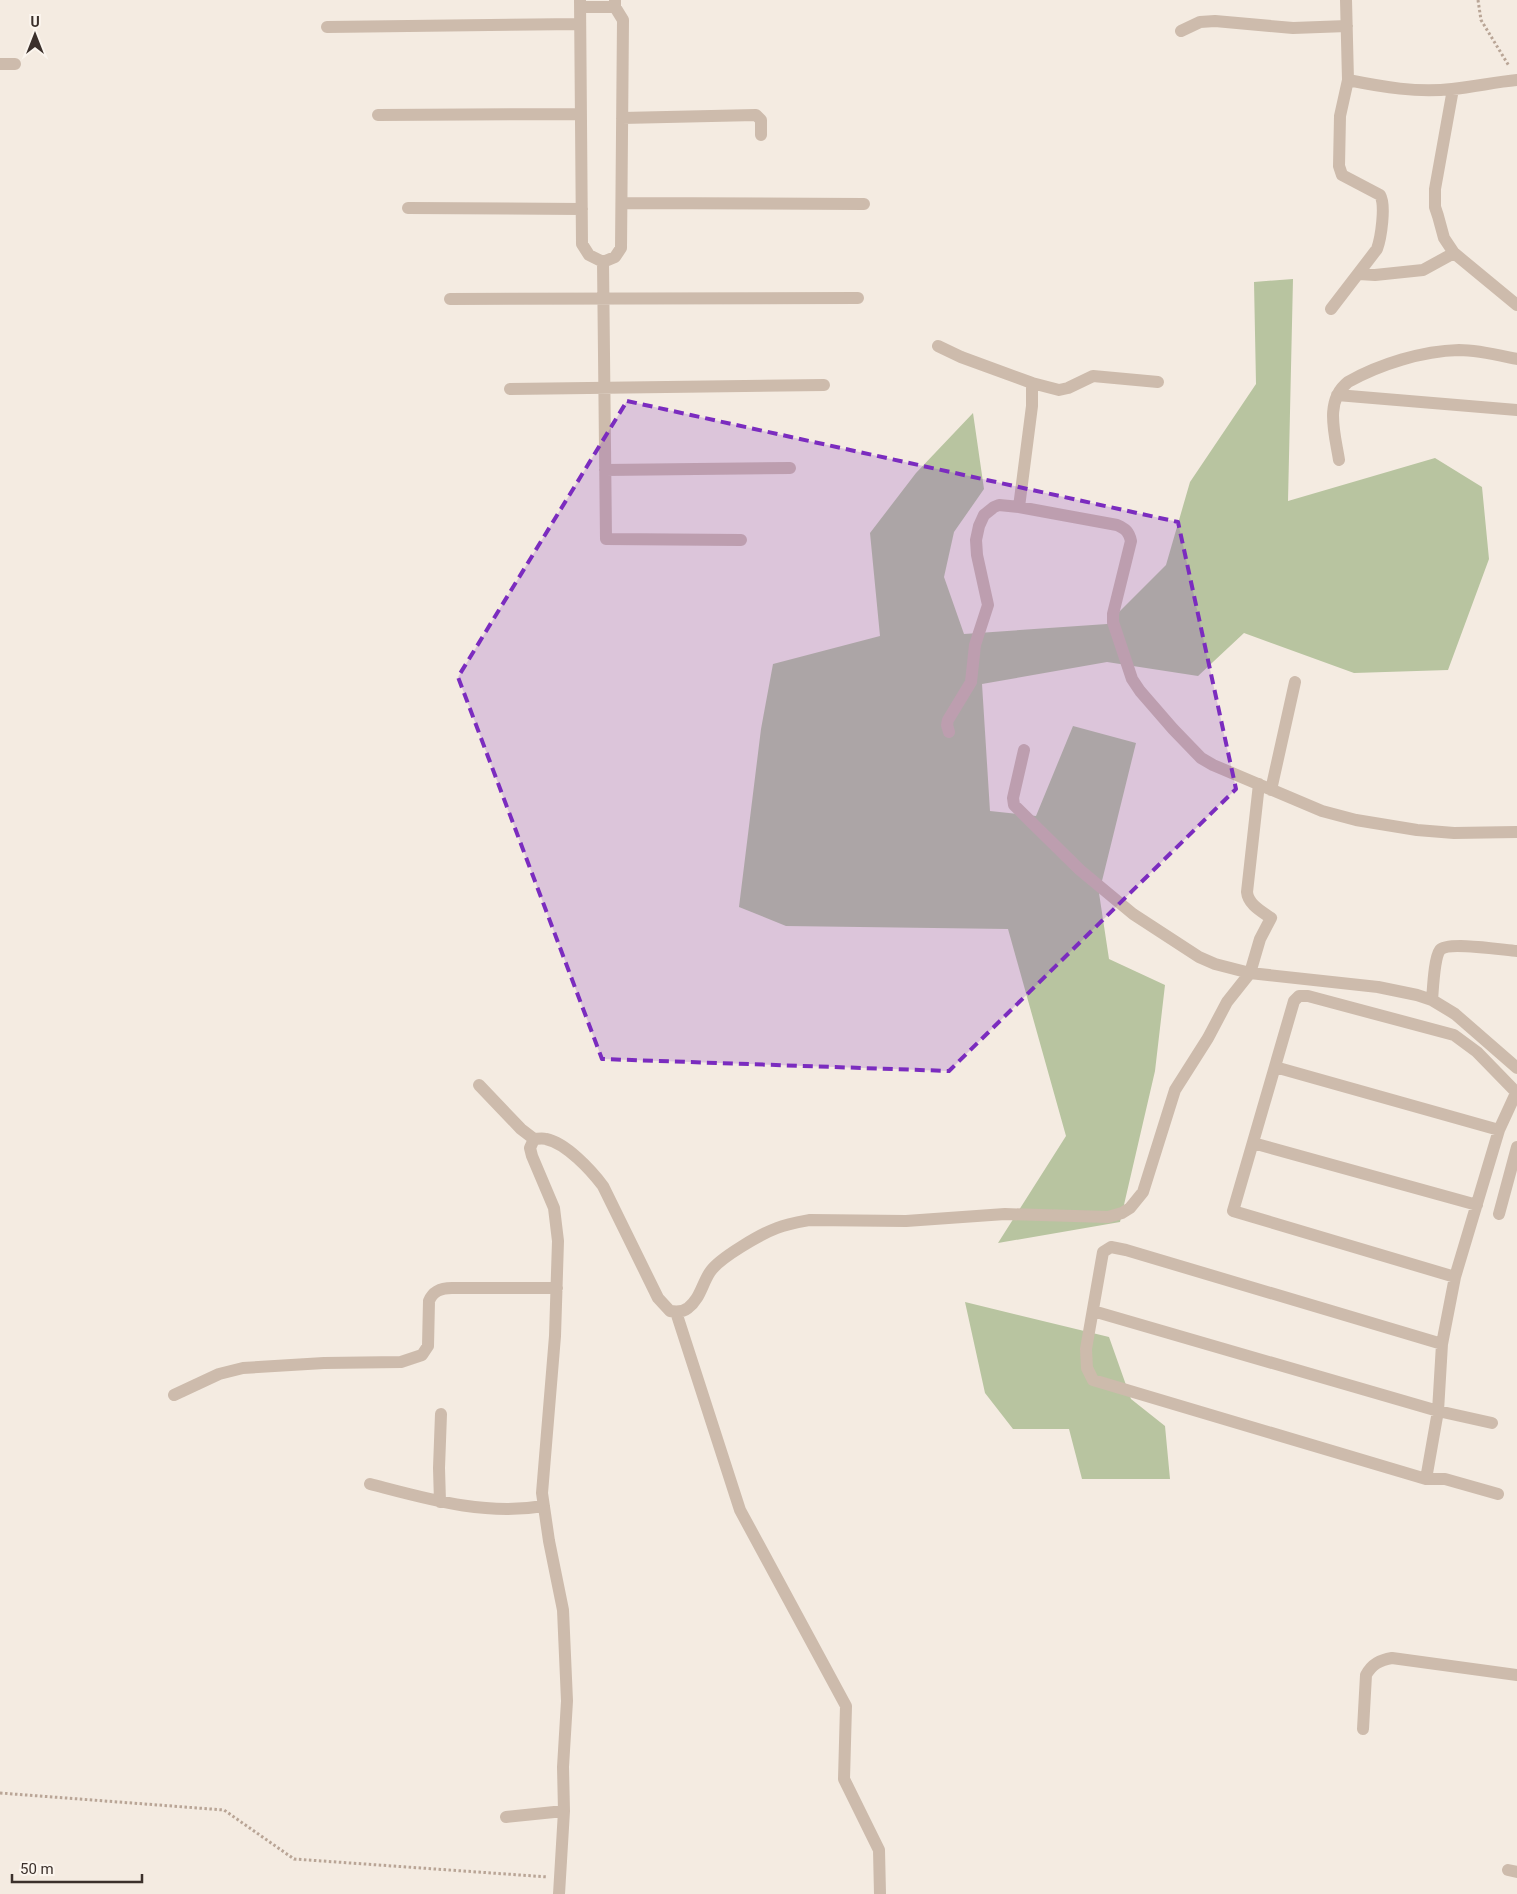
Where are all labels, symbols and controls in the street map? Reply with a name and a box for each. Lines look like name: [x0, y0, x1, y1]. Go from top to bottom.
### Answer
north arrow: [10, 10, 60, 60]
text: U: [30, 14, 40, 30]
scale bar: [12, 1852, 142, 1884]
text: 50 m: [20, 1860, 54, 1878]

